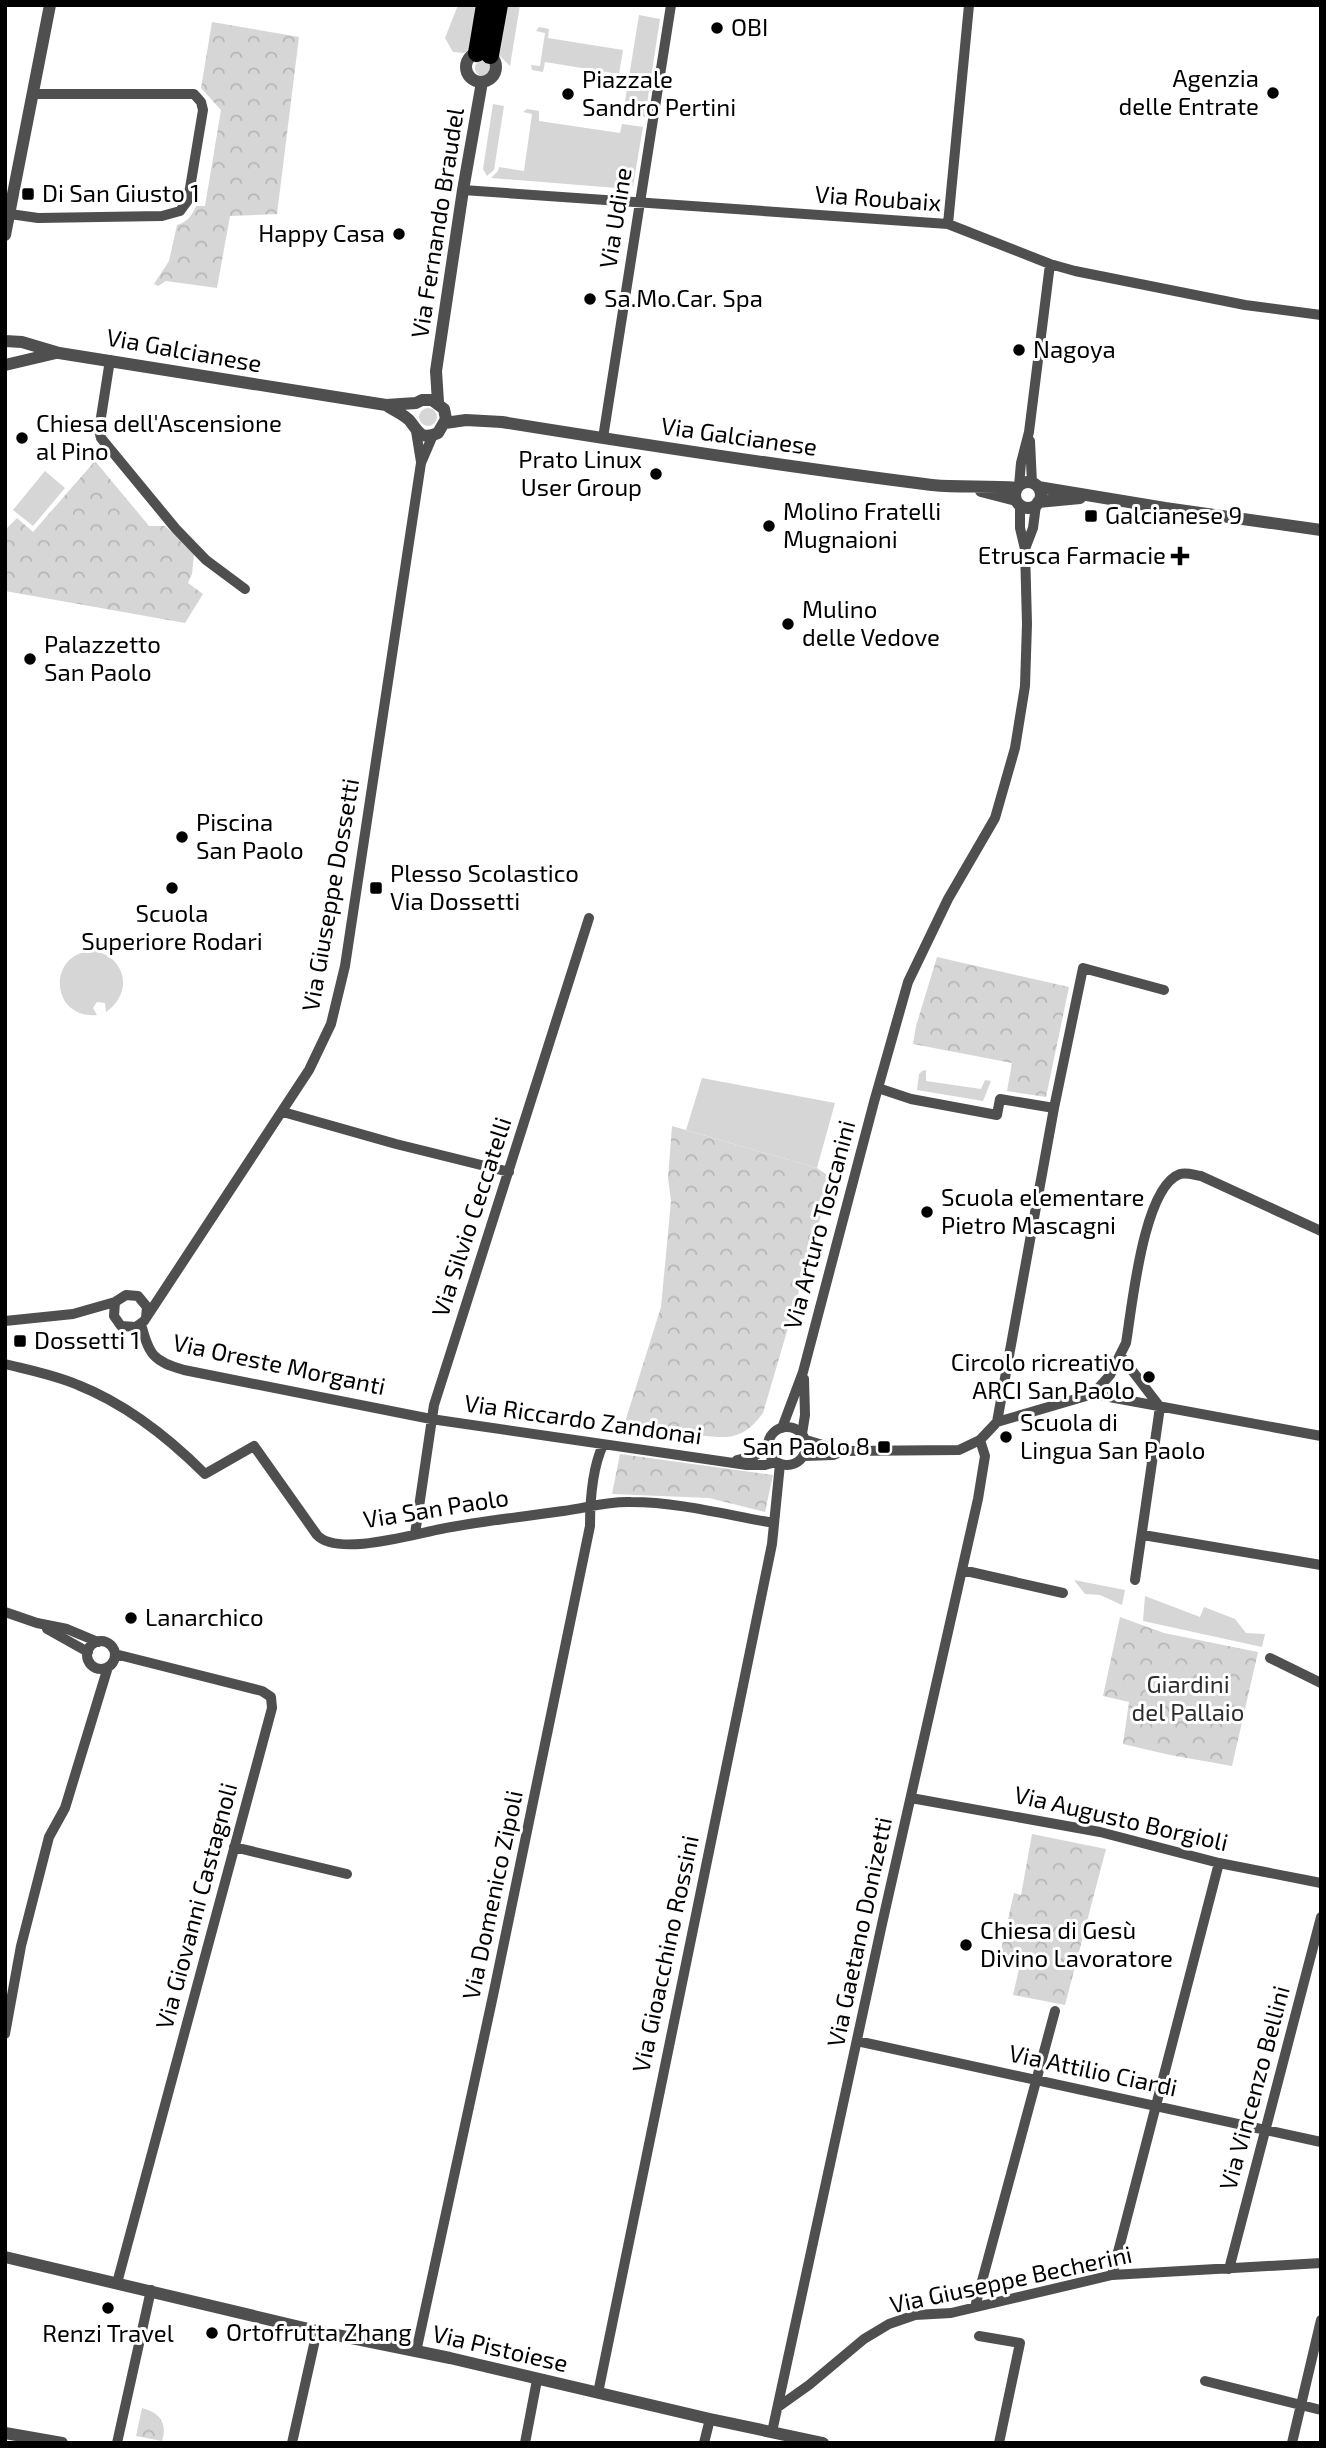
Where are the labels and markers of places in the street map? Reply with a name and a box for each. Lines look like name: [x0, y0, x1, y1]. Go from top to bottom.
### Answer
place label: OBI: [731, 12, 768, 41]
marker: OBI: [709, 20, 725, 36]
place label: Agenzia delle Entrate: [1119, 63, 1259, 120]
place label: Piazzale Sandro Pertini: [582, 64, 736, 121]
marker: Agenzia delle Entrate: [1265, 85, 1281, 101]
marker: Piazzale Sandro Pertini: [560, 86, 576, 102]
place label: Di San Giusto 1: [42, 178, 200, 207]
marker: Di San Giusto 1: [20, 186, 36, 202]
place label: Happy Casa: [258, 218, 385, 247]
marker: Happy Casa: [391, 226, 407, 242]
place label: Sa.Mo.Car. Spa: [604, 283, 763, 312]
marker: Sa.Mo.Car. Spa: [582, 291, 598, 307]
place label: Nagoya: [1033, 334, 1116, 363]
marker: Nagoya: [1011, 342, 1027, 358]
place label: Chiesa dell'Ascensione al Pino: [36, 408, 282, 465]
marker: Chiesa dell'Ascensione al Pino: [14, 430, 30, 446]
place label: Prato Linux User Group: [518, 444, 642, 501]
marker: Prato Linux User Group: [648, 466, 664, 482]
place label: Molino Fratelli Mugnaioni: [783, 496, 941, 553]
place label: Galcianese 9: [1105, 500, 1242, 529]
marker: Galcianese 9: [1083, 508, 1099, 524]
marker: Molino Fratelli Mugnaioni: [761, 518, 777, 534]
place label: Etrusca Farmacie: [978, 540, 1166, 569]
marker: Etrusca Farmacie: [1172, 548, 1188, 564]
place label: Mulino delle Vedove: [802, 594, 940, 651]
marker: Mulino delle Vedove: [780, 616, 796, 632]
place label: Palazzetto San Paolo: [44, 629, 161, 686]
marker: Palazzetto San Paolo: [22, 651, 38, 667]
place label: Piscina San Paolo: [196, 807, 304, 864]
marker: Piscina San Paolo: [174, 829, 190, 845]
place label: Plesso Scolastico Via Dossetti: [390, 858, 579, 915]
marker: Scuola Superiore Rodari: [164, 880, 180, 896]
marker: Plesso Scolastico Via Dossetti: [368, 880, 384, 896]
place label: Scuola Superiore Rodari: [81, 898, 263, 955]
place label: Scuola elementare Pietro Mascagni: [941, 1182, 1144, 1239]
marker: Scuola elementare Pietro Mascagni: [919, 1204, 935, 1220]
place label: Dossetti 1: [34, 1325, 140, 1354]
marker: Dossetti 1: [12, 1333, 28, 1349]
place label: Circolo ricreativo ARCI San Paolo: [951, 1347, 1135, 1404]
marker: Circolo ricreativo ARCI San Paolo: [1141, 1369, 1157, 1385]
place label: Scuola di Lingua San Paolo: [1020, 1407, 1205, 1464]
marker: Scuola di Lingua San Paolo: [998, 1429, 1014, 1445]
place label: San Paolo 8: [743, 1431, 870, 1460]
marker: San Paolo 8: [876, 1439, 892, 1455]
place label: Lanarchico: [145, 1602, 264, 1631]
marker: Lanarchico: [123, 1610, 139, 1626]
place label: Chiesa di Gesù Divino Lavoratore: [980, 1915, 1173, 1972]
marker: Chiesa di Gesù Divino Lavoratore: [958, 1937, 974, 1953]
marker: Renzi Travel: [100, 2300, 116, 2316]
place label: Ortofrutta Zhang: [226, 2317, 412, 2346]
place label: Renzi Travel: [42, 2318, 174, 2347]
marker: Ortofrutta Zhang: [204, 2325, 220, 2341]

